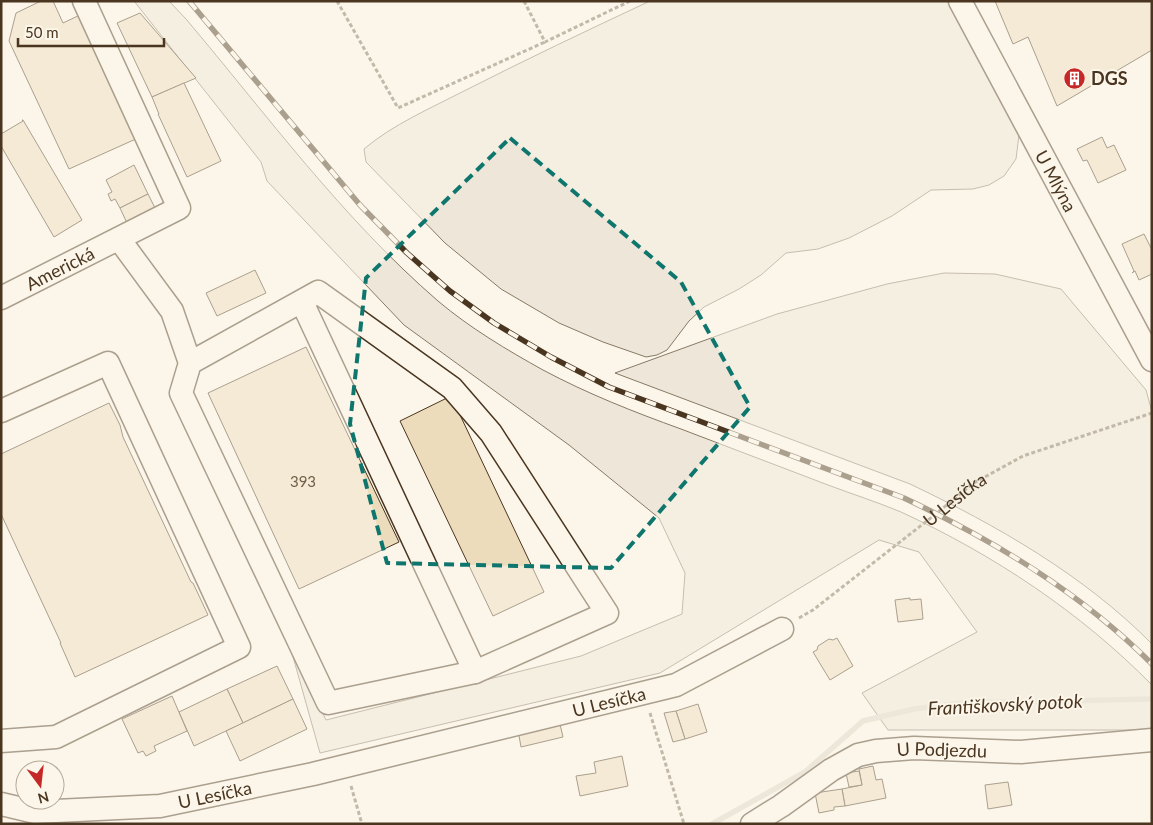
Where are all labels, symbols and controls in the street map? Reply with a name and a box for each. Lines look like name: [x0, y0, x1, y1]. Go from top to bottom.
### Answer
scale bar: [18, 15, 164, 47]
text: 50 m: [25, 23, 59, 41]
building icon: DGS: [1063, 66, 1087, 90]
place label: DGS: [1091, 67, 1128, 89]
street label: U Mlýna: [1031, 146, 1082, 216]
street label: Americká: [22, 242, 98, 295]
street label: U Lesíčka: [918, 467, 990, 531]
house number: 393: [290, 472, 316, 490]
street label: U Lesíčka: [570, 682, 648, 721]
water label: Františkovský potok: [927, 688, 1084, 720]
street label: U Podjezdu: [896, 737, 987, 762]
north arrow: [15, 760, 65, 810]
street label: U Lesíčka: [176, 776, 254, 813]
text: N: [36, 788, 51, 808]

